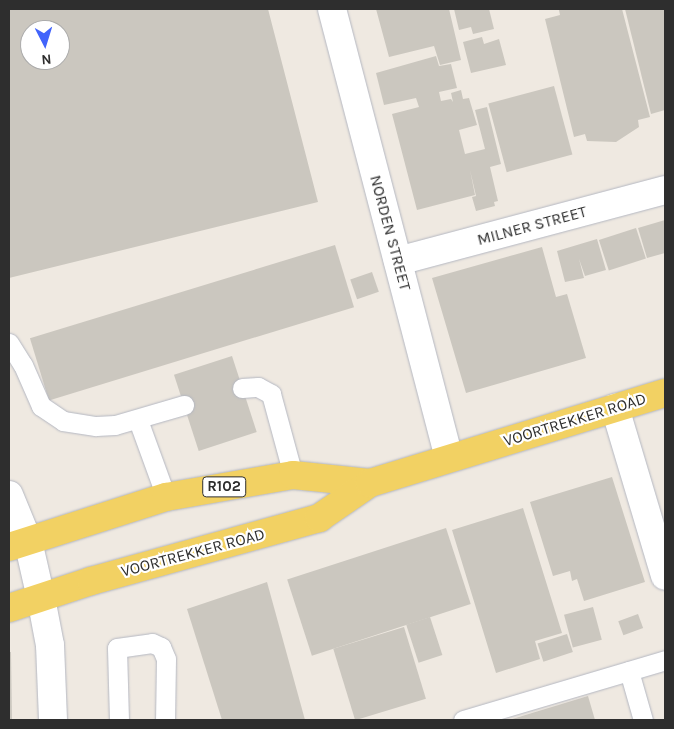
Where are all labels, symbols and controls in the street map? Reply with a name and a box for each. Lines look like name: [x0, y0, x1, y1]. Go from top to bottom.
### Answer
north arrow: [20, 20, 70, 70]
text: N: [41, 51, 52, 68]
street label: NORDEN STREET: [365, 173, 415, 293]
street label: MILNER STREET: [475, 202, 589, 250]
street label: VOORTREKKER ROAD: [501, 389, 649, 451]
road number: R102: [202, 474, 246, 500]
street label: VOORTREKKER ROAD: [119, 525, 267, 581]

